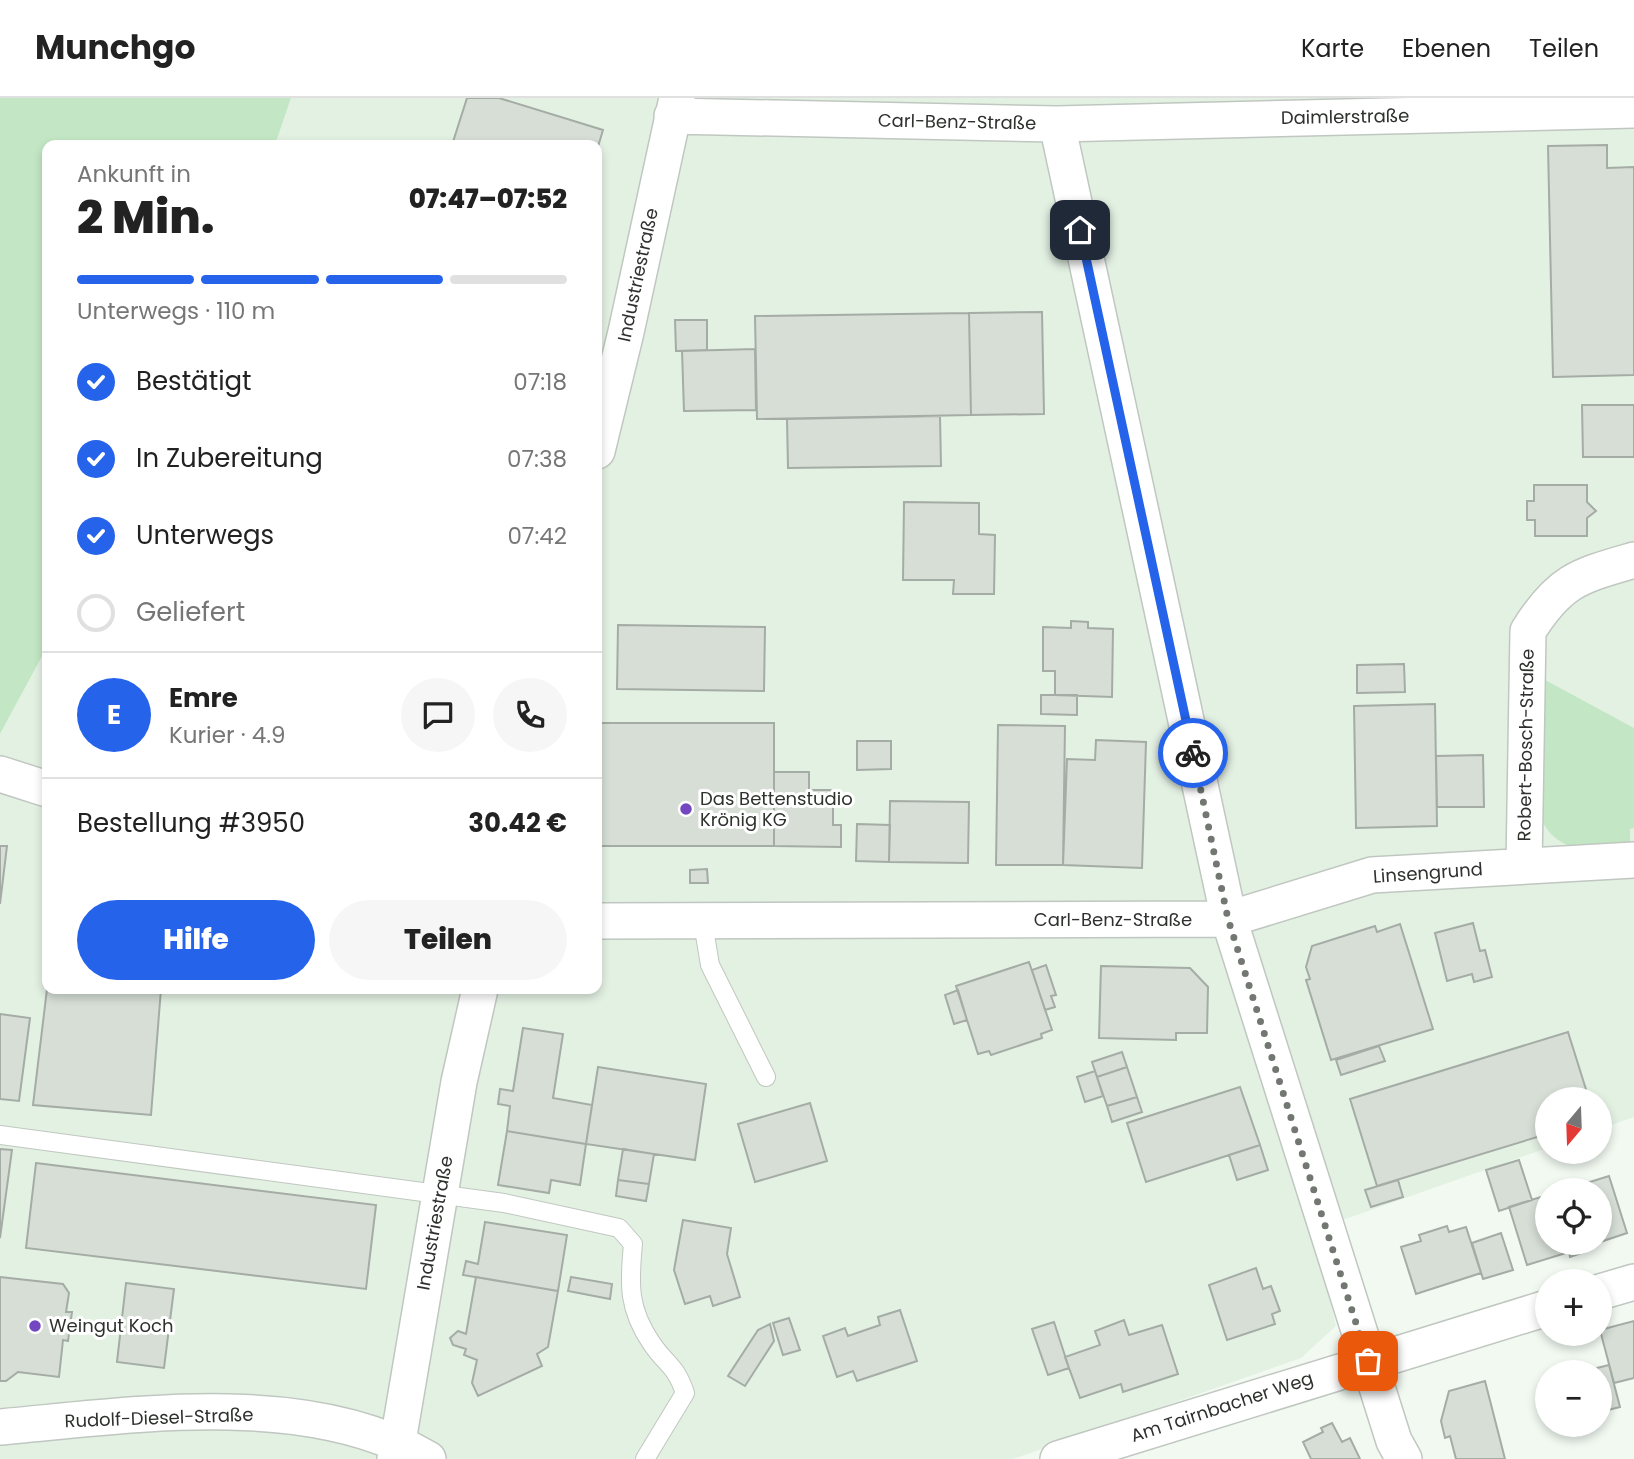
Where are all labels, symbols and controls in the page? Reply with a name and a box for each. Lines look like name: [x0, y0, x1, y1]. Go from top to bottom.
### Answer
text: Munchgo: [35, 24, 195, 71]
text: Karte: [1301, 32, 1364, 65]
text: Ebenen: [1402, 32, 1491, 65]
text: Teilen: [1529, 32, 1599, 65]
street label: Daimlerstraße: [1281, 103, 1409, 130]
street label: Carl-Benz-Straße: [878, 108, 1036, 135]
text: Ankunft in: [77, 158, 191, 190]
text: 07:47–07:52: [409, 181, 567, 217]
text: 2 Min.: [77, 185, 215, 249]
pin: [1050, 200, 1110, 260]
street label: Industriestraße: [611, 206, 664, 344]
icon: home: [1061, 211, 1099, 249]
text: Unterwegs · 110 m: [77, 295, 275, 327]
icon: check: [77, 363, 115, 401]
text: Bestätigt: [136, 363, 252, 399]
text: 07:18: [513, 366, 567, 398]
icon: check: [77, 440, 115, 478]
text: In Zubereitung: [136, 440, 323, 476]
text: 07:38: [507, 443, 567, 475]
icon: check: [77, 517, 115, 555]
text: Unterwegs: [136, 517, 274, 553]
text: 07:42: [507, 520, 567, 552]
text: Geliefert: [136, 594, 245, 630]
street label: Robert-Bosch-Straße: [1511, 648, 1540, 842]
button: chat: [401, 678, 475, 752]
button: phone: [493, 678, 567, 752]
text: Emre: [169, 680, 238, 716]
text: E: [107, 697, 121, 733]
courier: [1158, 718, 1228, 788]
text: Kurier · 4.9: [169, 719, 286, 751]
icon: bike: [1174, 734, 1212, 772]
place label: Das Bettenstudio Krönig KG: [700, 786, 853, 832]
marker: Das Bettenstudio Krönig KG: [678, 801, 694, 817]
text: Bestellung #3950: [77, 805, 305, 841]
text: 30.42 €: [468, 805, 567, 841]
street label: Linsengrund: [1372, 856, 1484, 889]
button: Hilfe: [77, 900, 315, 980]
button: Teilen: [329, 900, 567, 980]
street label: Carl-Benz-Straße: [1034, 907, 1192, 932]
north arrow: [1535, 1087, 1612, 1164]
map controls: [1535, 1087, 1612, 1437]
street label: Industriestraße: [410, 1154, 459, 1292]
button: locate: [1535, 1178, 1612, 1255]
button: +: [1535, 1269, 1612, 1346]
place label: Weingut Koch: [49, 1313, 173, 1338]
marker: Weingut Koch: [27, 1318, 43, 1334]
pin: [1338, 1331, 1398, 1391]
icon: bag: [1349, 1342, 1387, 1380]
button: −: [1535, 1360, 1612, 1437]
street label: Am Tairnbacher Weg: [1127, 1365, 1316, 1448]
street label: Rudolf-Diesel-Straße: [64, 1402, 254, 1433]

